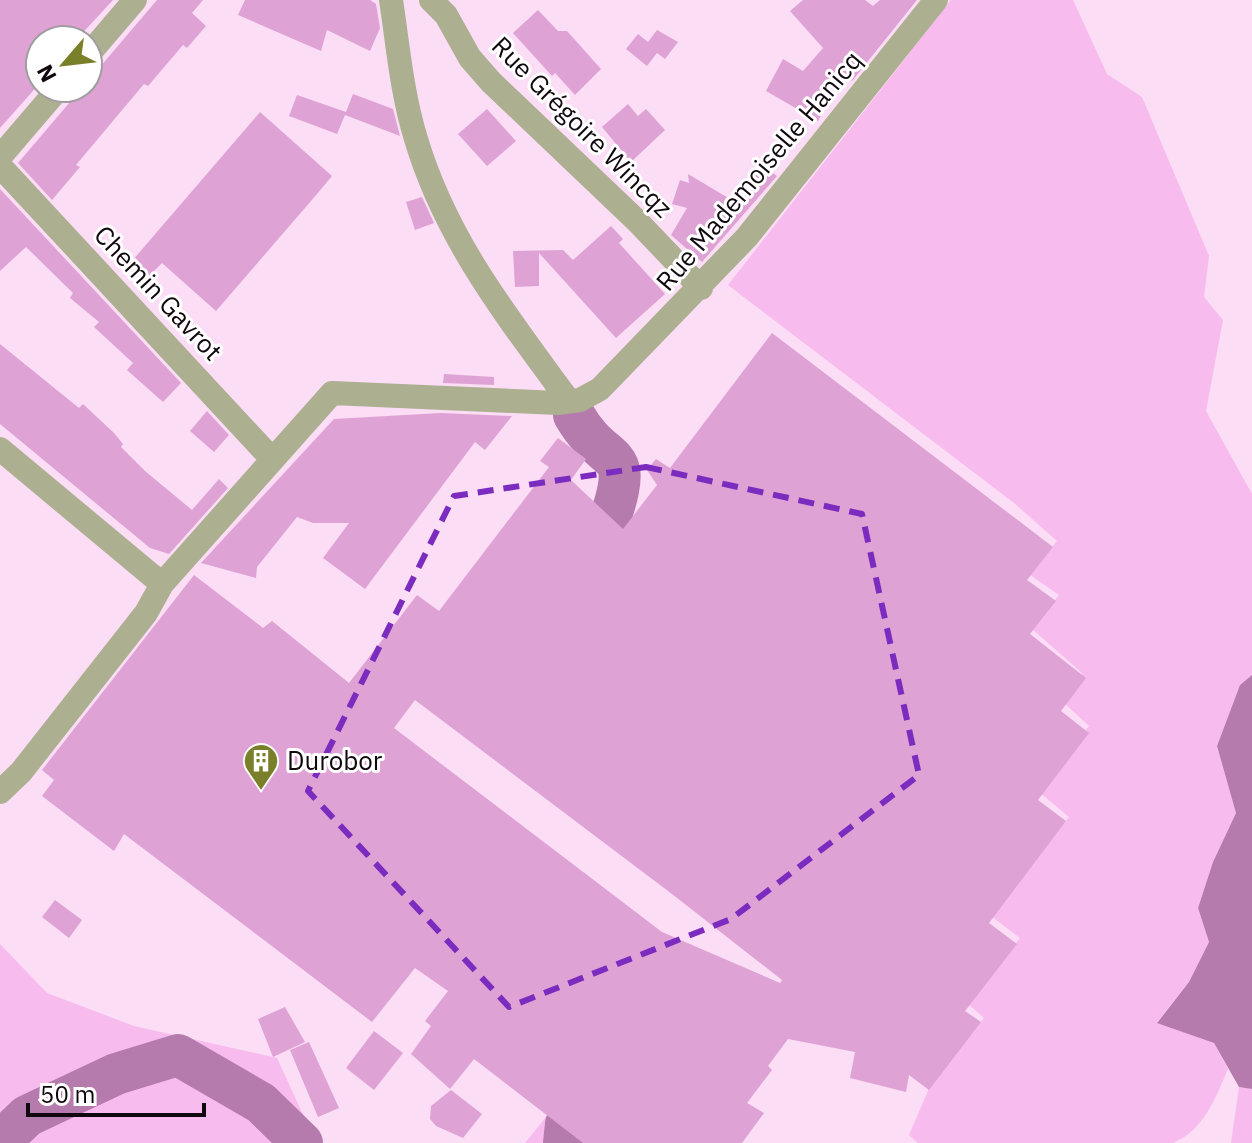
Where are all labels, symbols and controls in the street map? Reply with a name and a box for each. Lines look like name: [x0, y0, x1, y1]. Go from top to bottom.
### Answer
north arrow: [24, 24, 104, 104]
street label: Rue Grégoire Wincqz: [485, 29, 680, 224]
street label: Rue Mademoiselle Hanicq: [648, 43, 869, 297]
text: N: [29, 60, 62, 87]
street label: Chemin Gavrot: [87, 217, 230, 367]
building icon: Durobor: [242, 742, 280, 792]
place label: Durobor: [287, 743, 383, 777]
scale bar: [28, 1067, 204, 1117]
text: 50 m: [40, 1078, 95, 1110]

